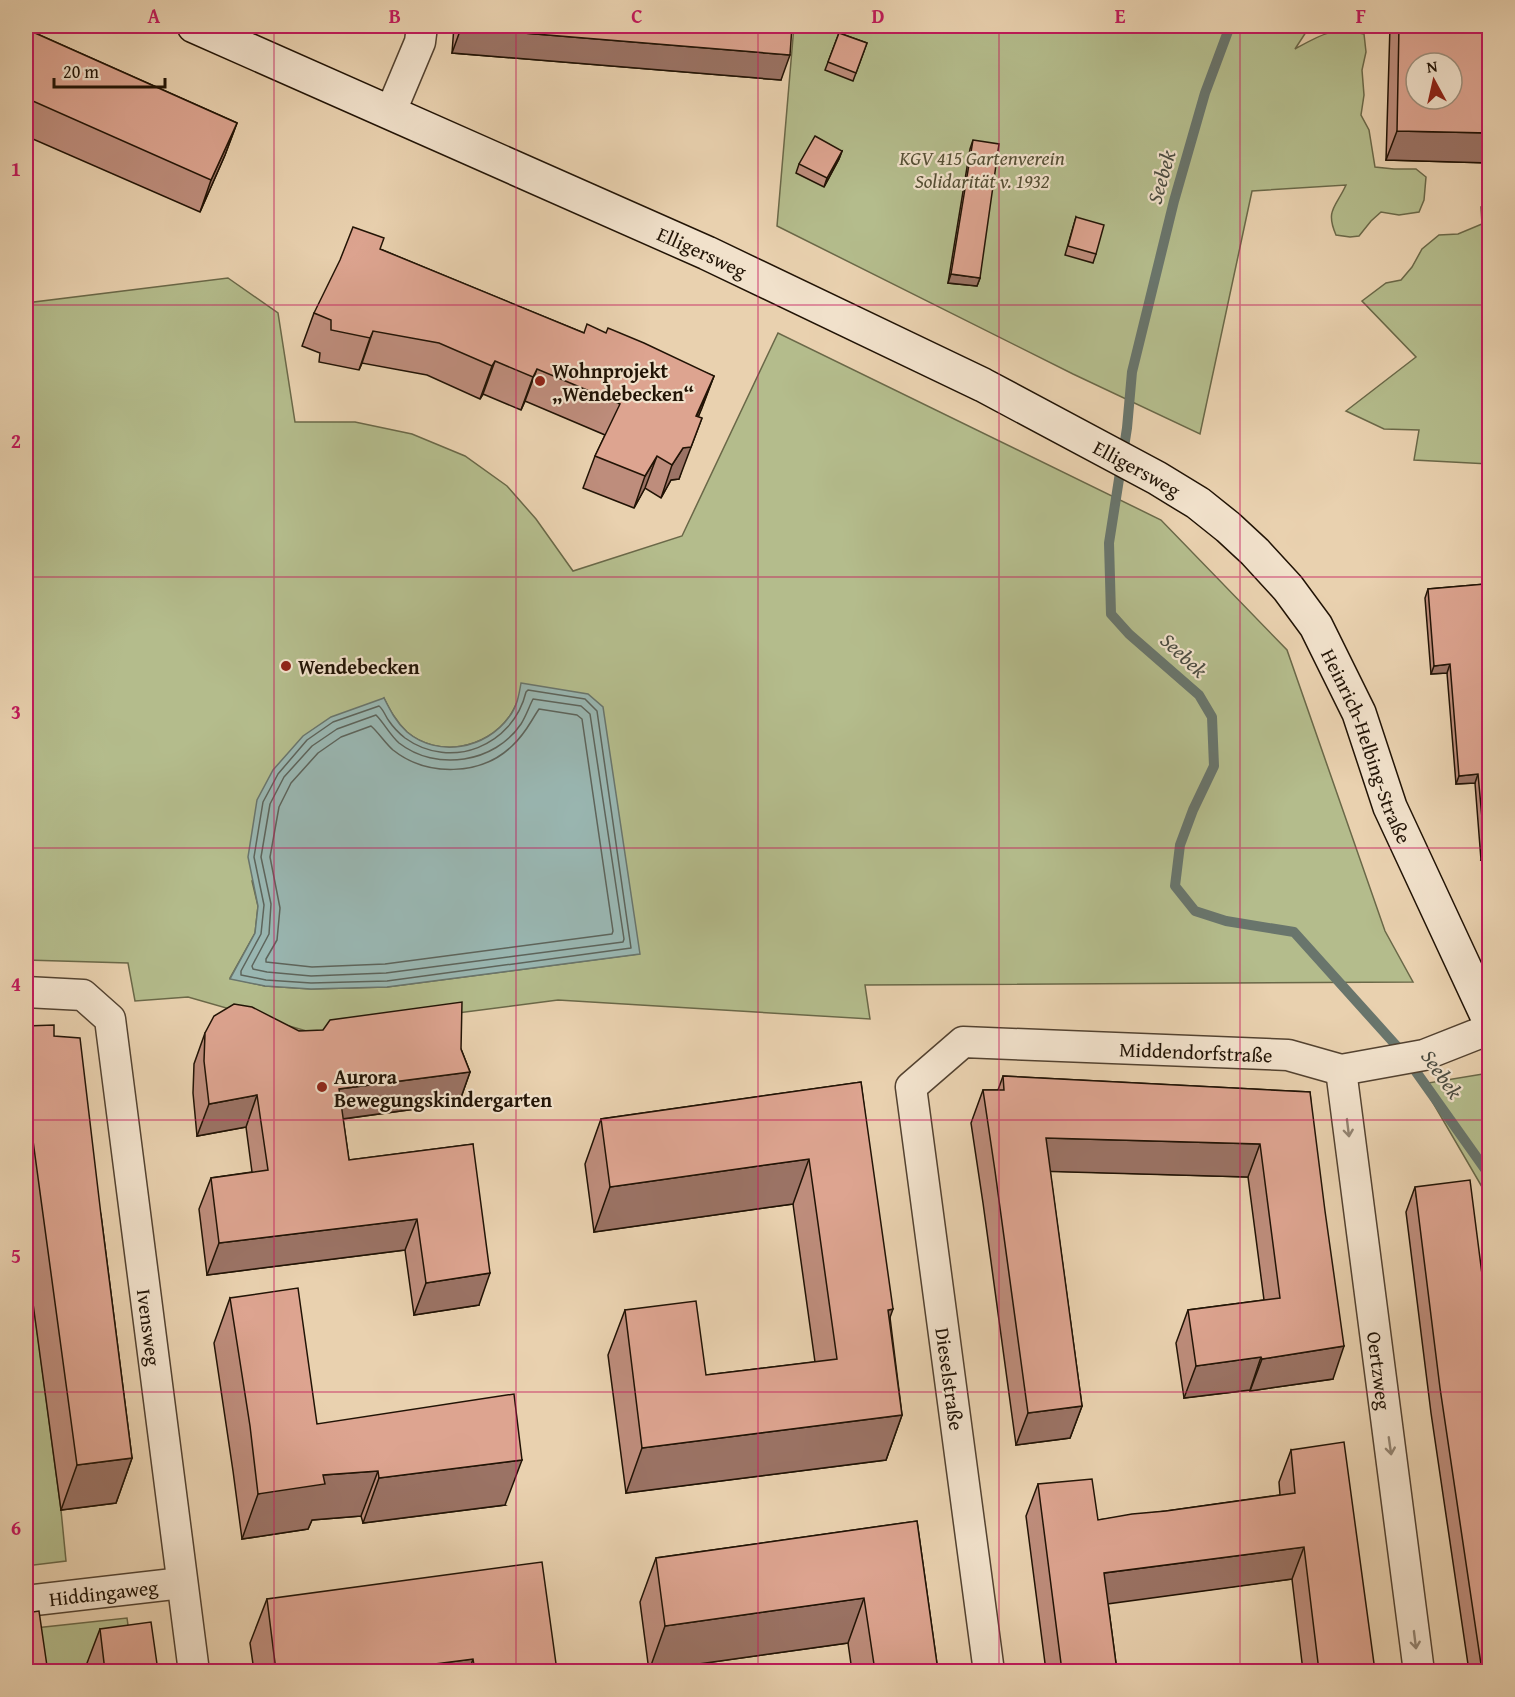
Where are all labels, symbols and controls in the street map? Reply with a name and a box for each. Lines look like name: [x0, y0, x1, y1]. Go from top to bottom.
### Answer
text: A: [148, 1, 161, 30]
text: B: [389, 1, 401, 30]
text: C: [631, 1, 643, 30]
text: D: [871, 1, 885, 30]
text: E: [1115, 1, 1126, 30]
text: F: [1356, 1, 1366, 30]
scale bar: [54, 51, 165, 89]
north arrow: [1404, 51, 1464, 111]
text: N: [1425, 53, 1439, 79]
text: 20 m: [63, 58, 99, 85]
park label: KGV 415 Gartenverein Solidarität v. 1932: [898, 143, 1065, 195]
water label: Seebek: [1139, 146, 1184, 207]
text: 1: [11, 154, 21, 183]
street label: Elligersweg: [653, 218, 752, 285]
place label: Wohnprojekt „Wendebecken“: [552, 356, 694, 408]
marker: Wohnprojekt „Wendebecken“: [533, 374, 547, 388]
text: 2: [11, 426, 21, 455]
street label: Elligersweg: [1088, 432, 1186, 504]
water label: Seebek: [1154, 625, 1215, 685]
street label: Heinrich-Helbing-Straße: [1315, 643, 1419, 848]
place label: Wendebecken: [298, 652, 420, 681]
marker: Wendebecken: [279, 659, 293, 673]
text: 3: [11, 697, 21, 726]
text: 4: [11, 969, 21, 998]
street label: Middendorfstraße: [1119, 1034, 1273, 1069]
water label: Seebek: [1414, 1043, 1471, 1106]
place label: Aurora Bewegungskindergarten: [334, 1062, 552, 1114]
marker: Aurora Bewegungskindergarten: [315, 1080, 329, 1094]
one-way arrow: [1343, 1118, 1354, 1138]
text: 5: [11, 1241, 21, 1270]
street label: Ivensweg: [130, 1287, 169, 1368]
street label: Dieselstraße: [928, 1326, 972, 1432]
street label: Oertzweg: [1360, 1330, 1399, 1411]
one-way arrow: [1385, 1436, 1396, 1456]
text: 6: [11, 1513, 21, 1542]
street label: Hiddingaweg: [47, 1571, 160, 1613]
one-way arrow: [1410, 1629, 1421, 1649]

